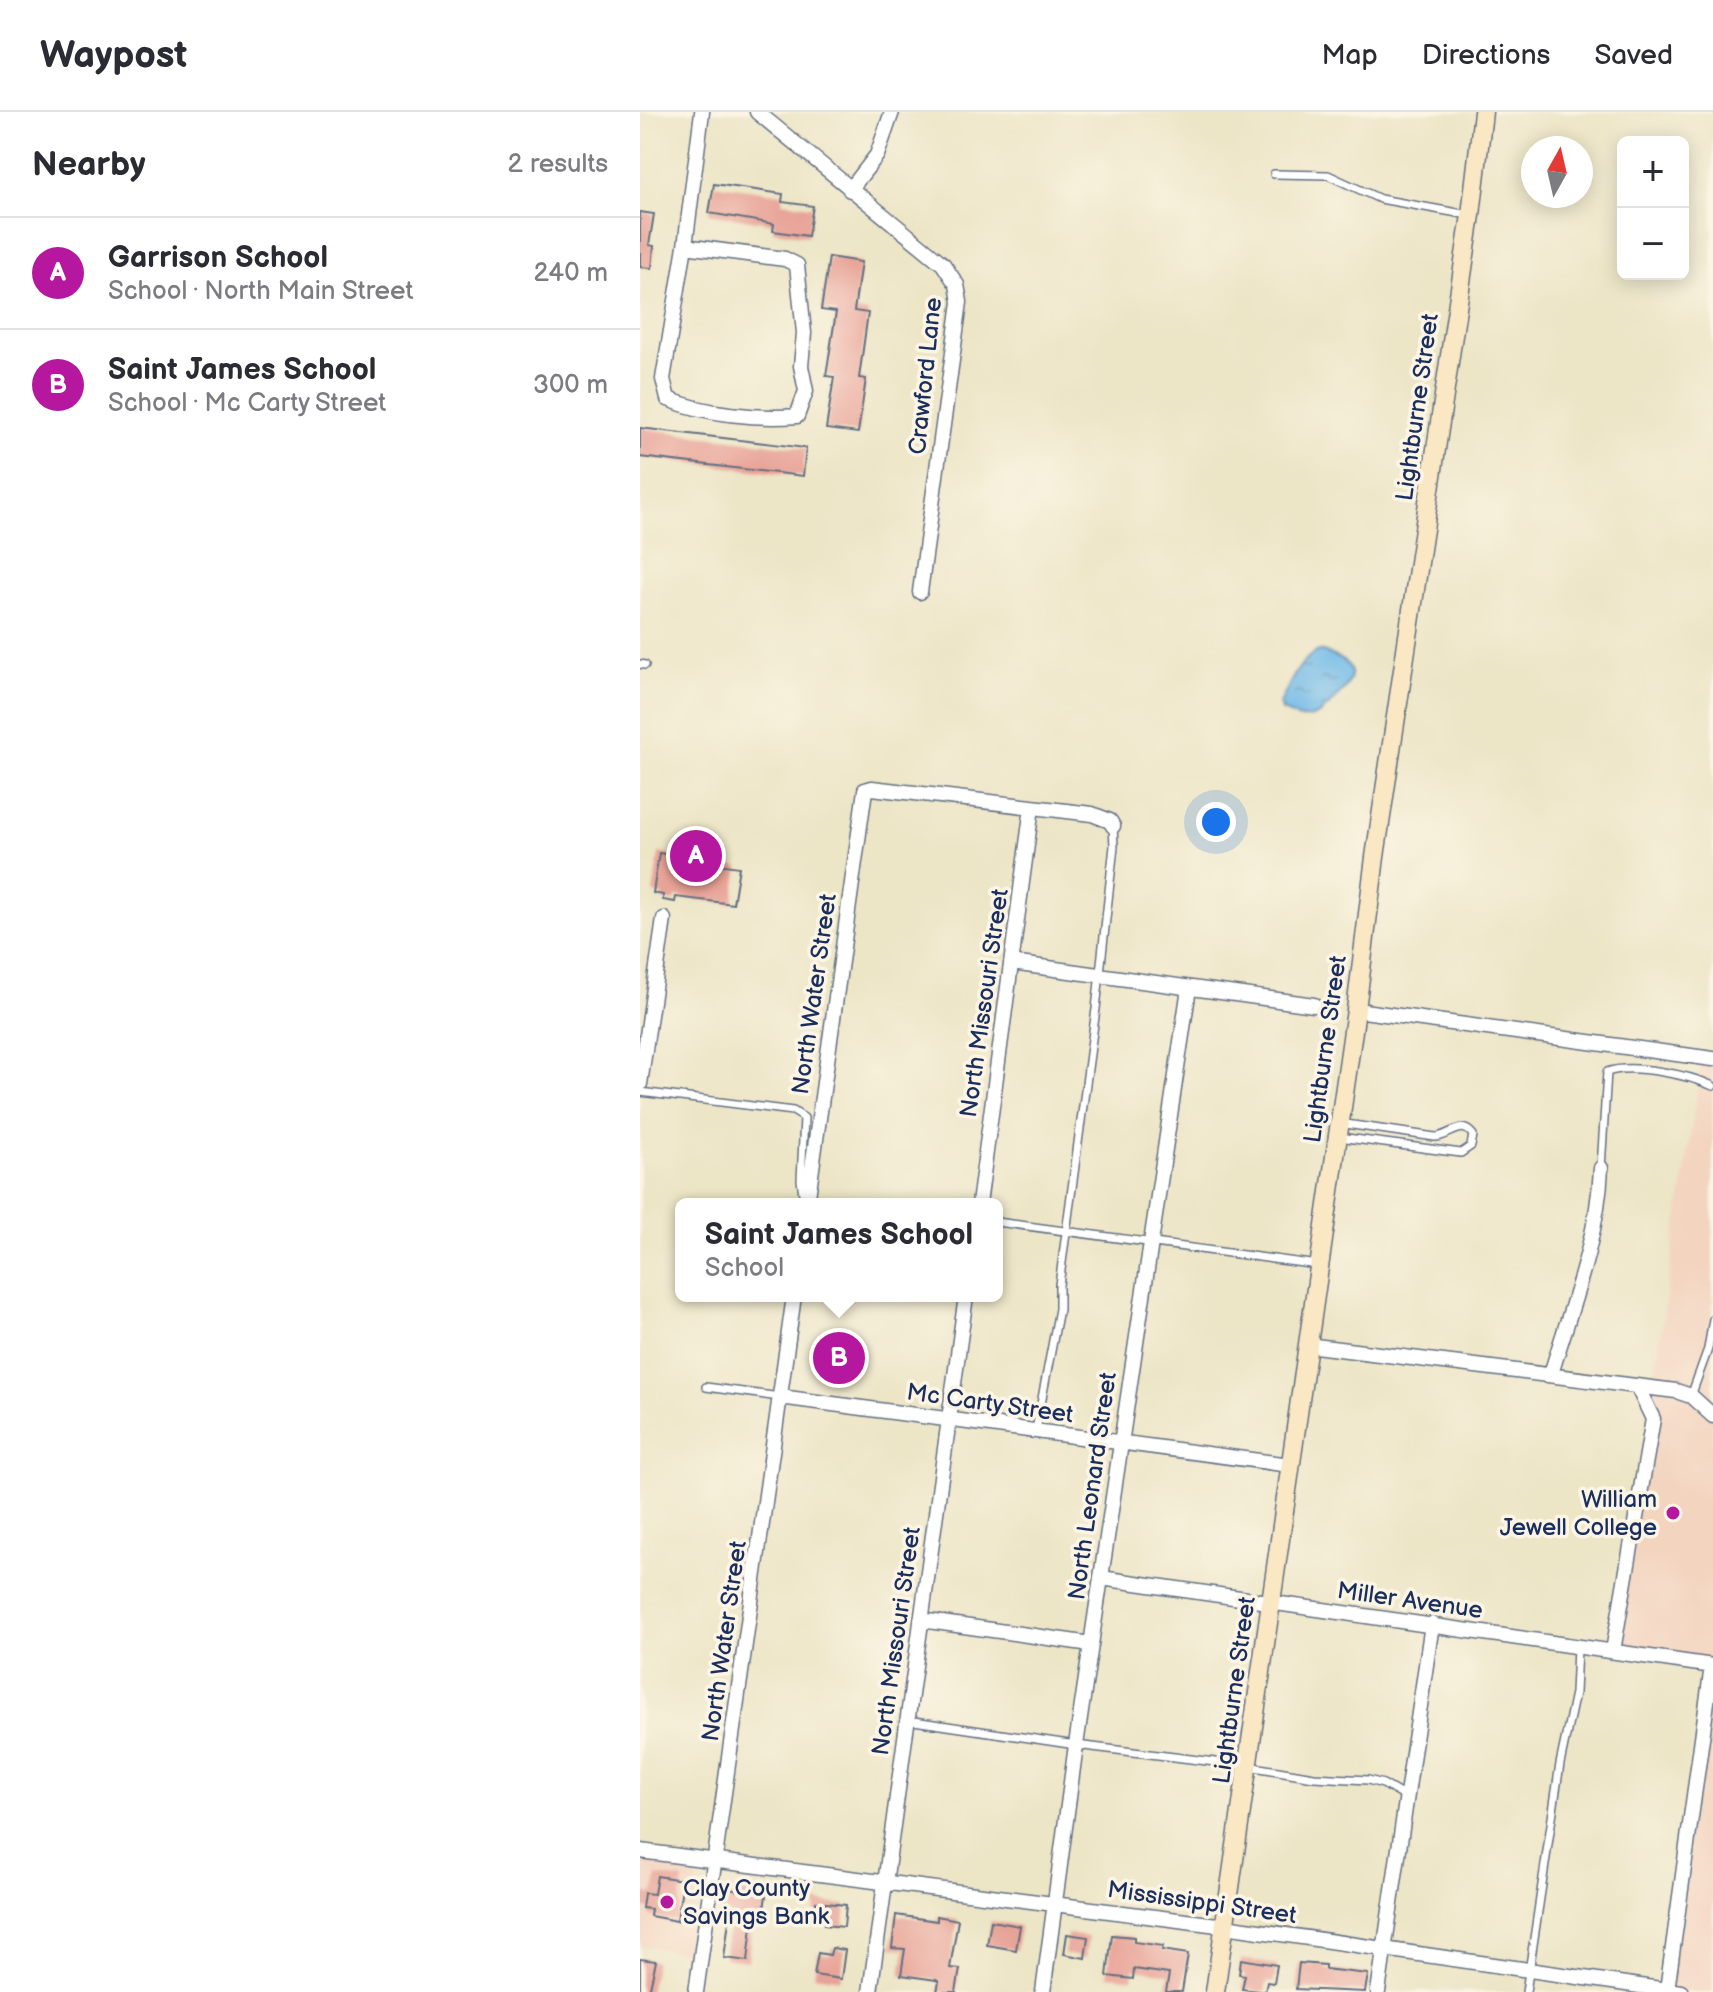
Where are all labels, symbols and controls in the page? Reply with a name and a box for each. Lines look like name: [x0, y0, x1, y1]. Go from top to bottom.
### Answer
text: Waypost: [40, 33, 187, 78]
text: Map: [1321, 39, 1378, 72]
text: Directions: [1422, 39, 1550, 72]
text: Saved: [1594, 39, 1673, 72]
north arrow: [1521, 136, 1593, 208]
map controls: [1617, 136, 1689, 280]
button: +: [1617, 136, 1689, 208]
text: Nearby: [32, 144, 146, 185]
text: 2 results: [508, 149, 608, 180]
button: −: [1617, 208, 1689, 280]
text: Garrison School: [108, 240, 328, 276]
text: A: [50, 258, 66, 289]
text: 240 m: [533, 258, 608, 289]
text: School · North Main Street: [108, 276, 413, 307]
street label: Crawford Lane: [903, 296, 948, 456]
street label: Lightburne Street: [1390, 311, 1445, 503]
text: Saint James School: [108, 352, 376, 388]
text: B: [49, 370, 67, 401]
text: 300 m: [533, 370, 608, 401]
text: School · Mc Carty Street: [108, 388, 386, 419]
your location: [1196, 802, 1236, 842]
pin: A: [670, 826, 722, 886]
street label: North Missouri Street: [954, 886, 1015, 1119]
street label: North Water Street: [786, 891, 843, 1096]
street label: Lightburne Street: [1298, 953, 1353, 1145]
popup: [675, 1198, 1003, 1302]
text: Saint James School: [705, 1217, 973, 1253]
text: School: [705, 1253, 784, 1284]
pin: B: [813, 1328, 865, 1388]
street label: North Leonard Street: [1062, 1370, 1123, 1602]
street label: Mc Carty Street: [905, 1377, 1076, 1430]
place label: William Jewell College: [1500, 1485, 1657, 1542]
marker: William Jewell College: [1664, 1504, 1682, 1522]
street label: North Missouri Street: [866, 1524, 927, 1757]
street label: North Water Street: [696, 1538, 753, 1743]
street label: Miller Avenue: [1335, 1576, 1485, 1625]
street label: Lightburne Street: [1207, 1594, 1262, 1786]
place label: Clay County Savings Bank: [683, 1874, 830, 1931]
street label: Mississippi Street: [1106, 1875, 1299, 1930]
marker: Clay County Savings Bank: [658, 1893, 676, 1911]

